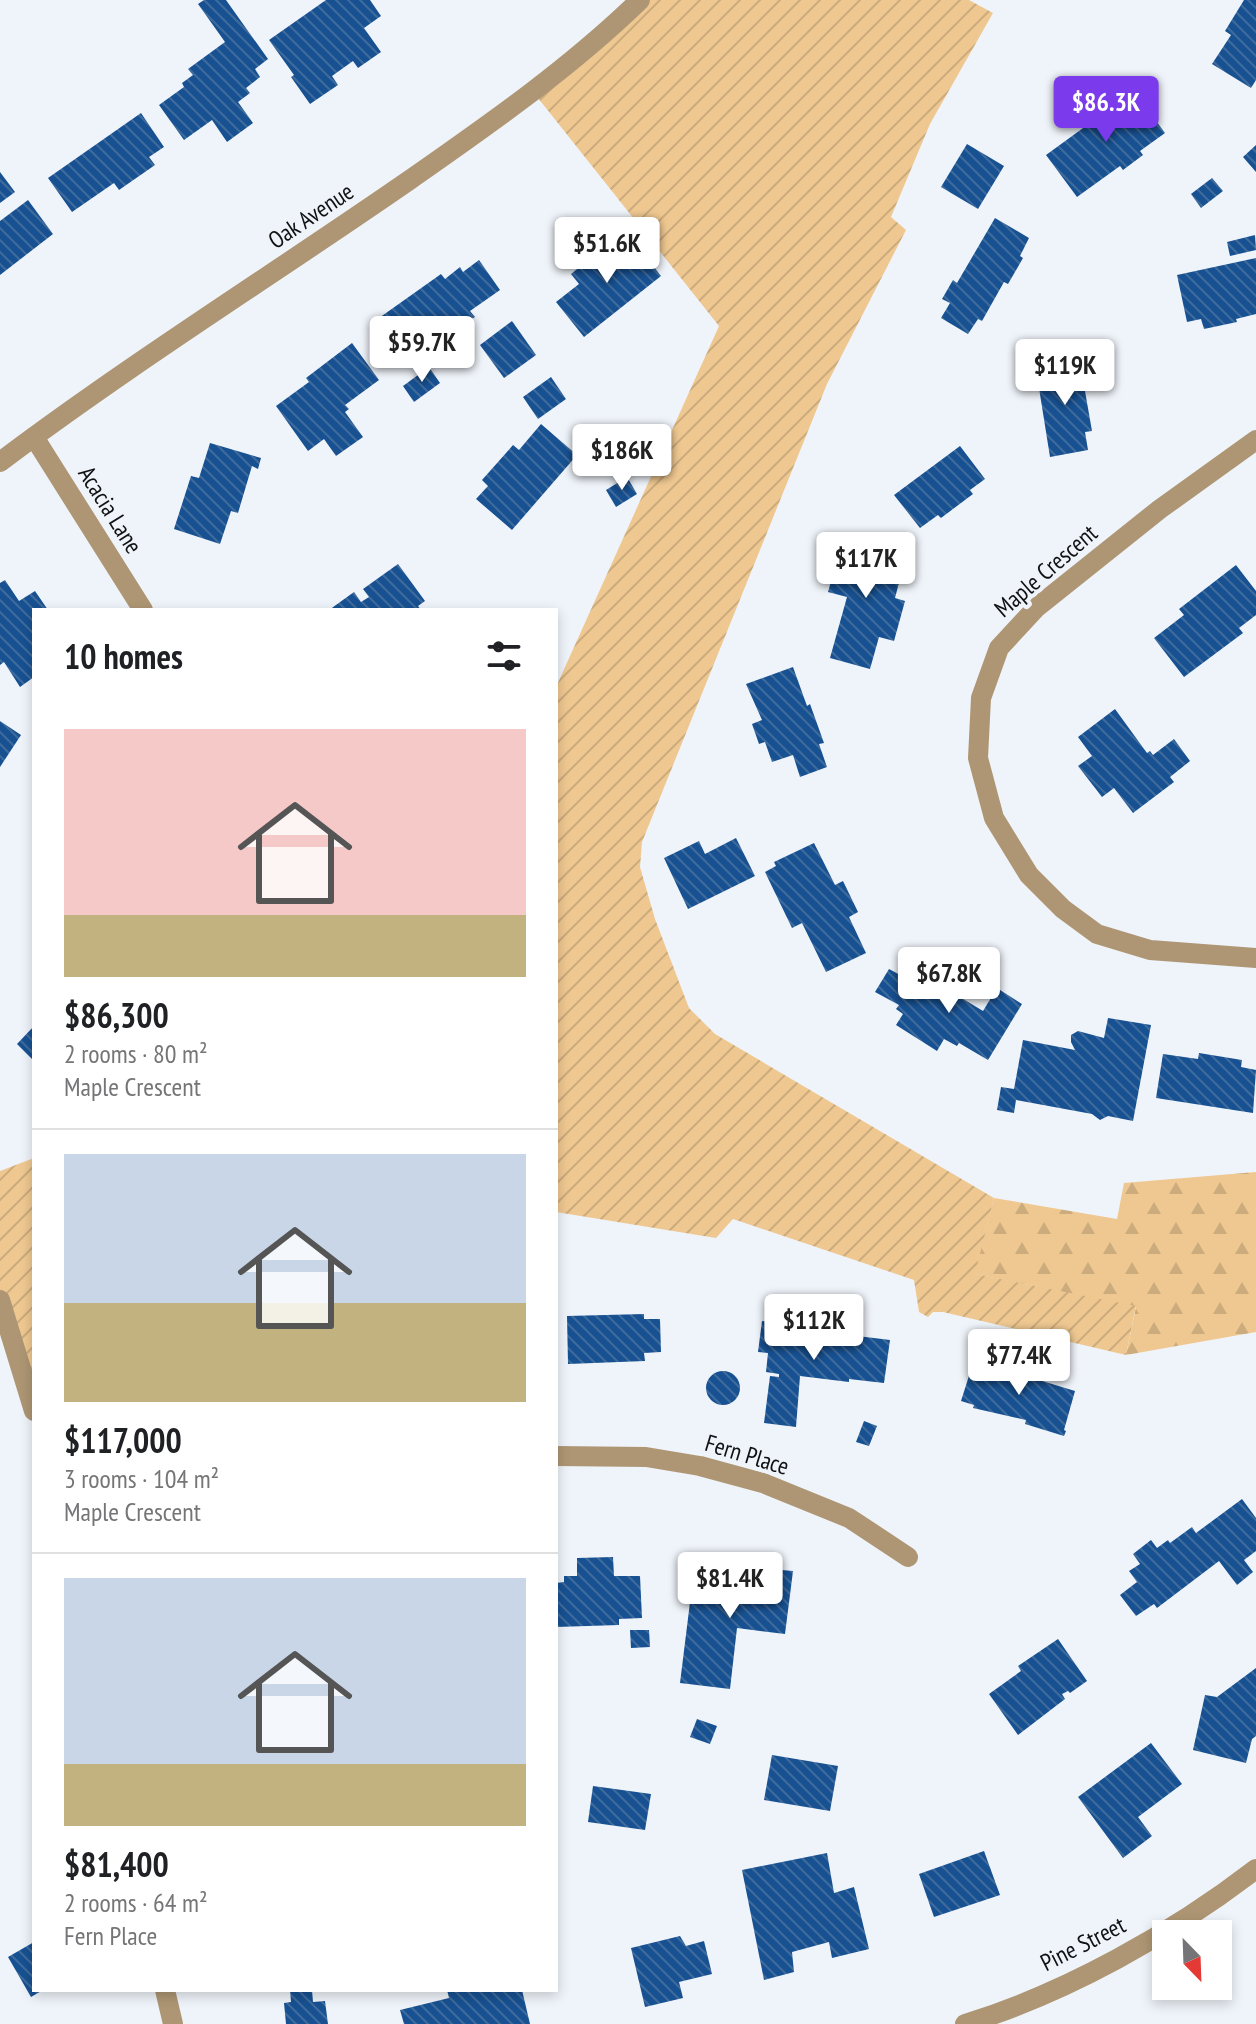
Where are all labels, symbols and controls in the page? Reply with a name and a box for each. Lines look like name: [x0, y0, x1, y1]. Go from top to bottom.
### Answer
pin: $86.3K: [1041, 76, 1171, 144]
text: $86.3K: [1072, 85, 1140, 118]
street label: Oak Avenue: [262, 176, 359, 255]
pin: $51.6K: [542, 217, 672, 285]
text: $51.6K: [573, 226, 641, 259]
pin: $59.7K: [357, 316, 487, 384]
text: $59.7K: [388, 325, 456, 358]
pin: $119K: [1009, 339, 1121, 407]
text: $119K: [1033, 348, 1097, 381]
pin: $186K: [566, 424, 678, 492]
text: $186K: [590, 433, 654, 466]
street label: Acacia Lane: [71, 460, 149, 559]
street label: Maple Crescent: [988, 517, 1104, 624]
pin: $117K: [810, 532, 922, 600]
text: $117K: [834, 541, 898, 574]
text: 10 homes: [64, 634, 183, 678]
icon: filters: [482, 634, 526, 678]
icon: home: [223, 781, 367, 925]
pin: $67.8K: [884, 947, 1014, 1015]
text: $67.8K: [916, 956, 982, 989]
text: $86,300: [64, 993, 169, 1037]
text: 2 rooms · 80 m²: [64, 1037, 208, 1070]
text: Maple Crescent: [64, 1070, 201, 1103]
icon: home: [223, 1206, 367, 1350]
pin: $112K: [758, 1294, 870, 1362]
text: $112K: [782, 1303, 846, 1336]
pin: $77.4K: [954, 1329, 1084, 1397]
text: $77.4K: [986, 1338, 1052, 1371]
text: $117,000: [64, 1418, 182, 1462]
street label: Fern Place: [701, 1427, 793, 1482]
text: 3 rooms · 104 m²: [64, 1462, 219, 1495]
text: Maple Crescent: [64, 1495, 201, 1528]
pin: $81.4K: [665, 1552, 795, 1620]
text: $81.4K: [696, 1561, 764, 1594]
icon: home: [223, 1630, 367, 1774]
text: $81,400: [64, 1842, 169, 1886]
text: 2 rooms · 64 m²: [64, 1886, 208, 1919]
street label: Pine Street: [1035, 1909, 1131, 1978]
text: Fern Place: [64, 1919, 157, 1952]
north arrow: [1152, 1920, 1232, 2000]
map controls: [1152, 1920, 1232, 2000]

